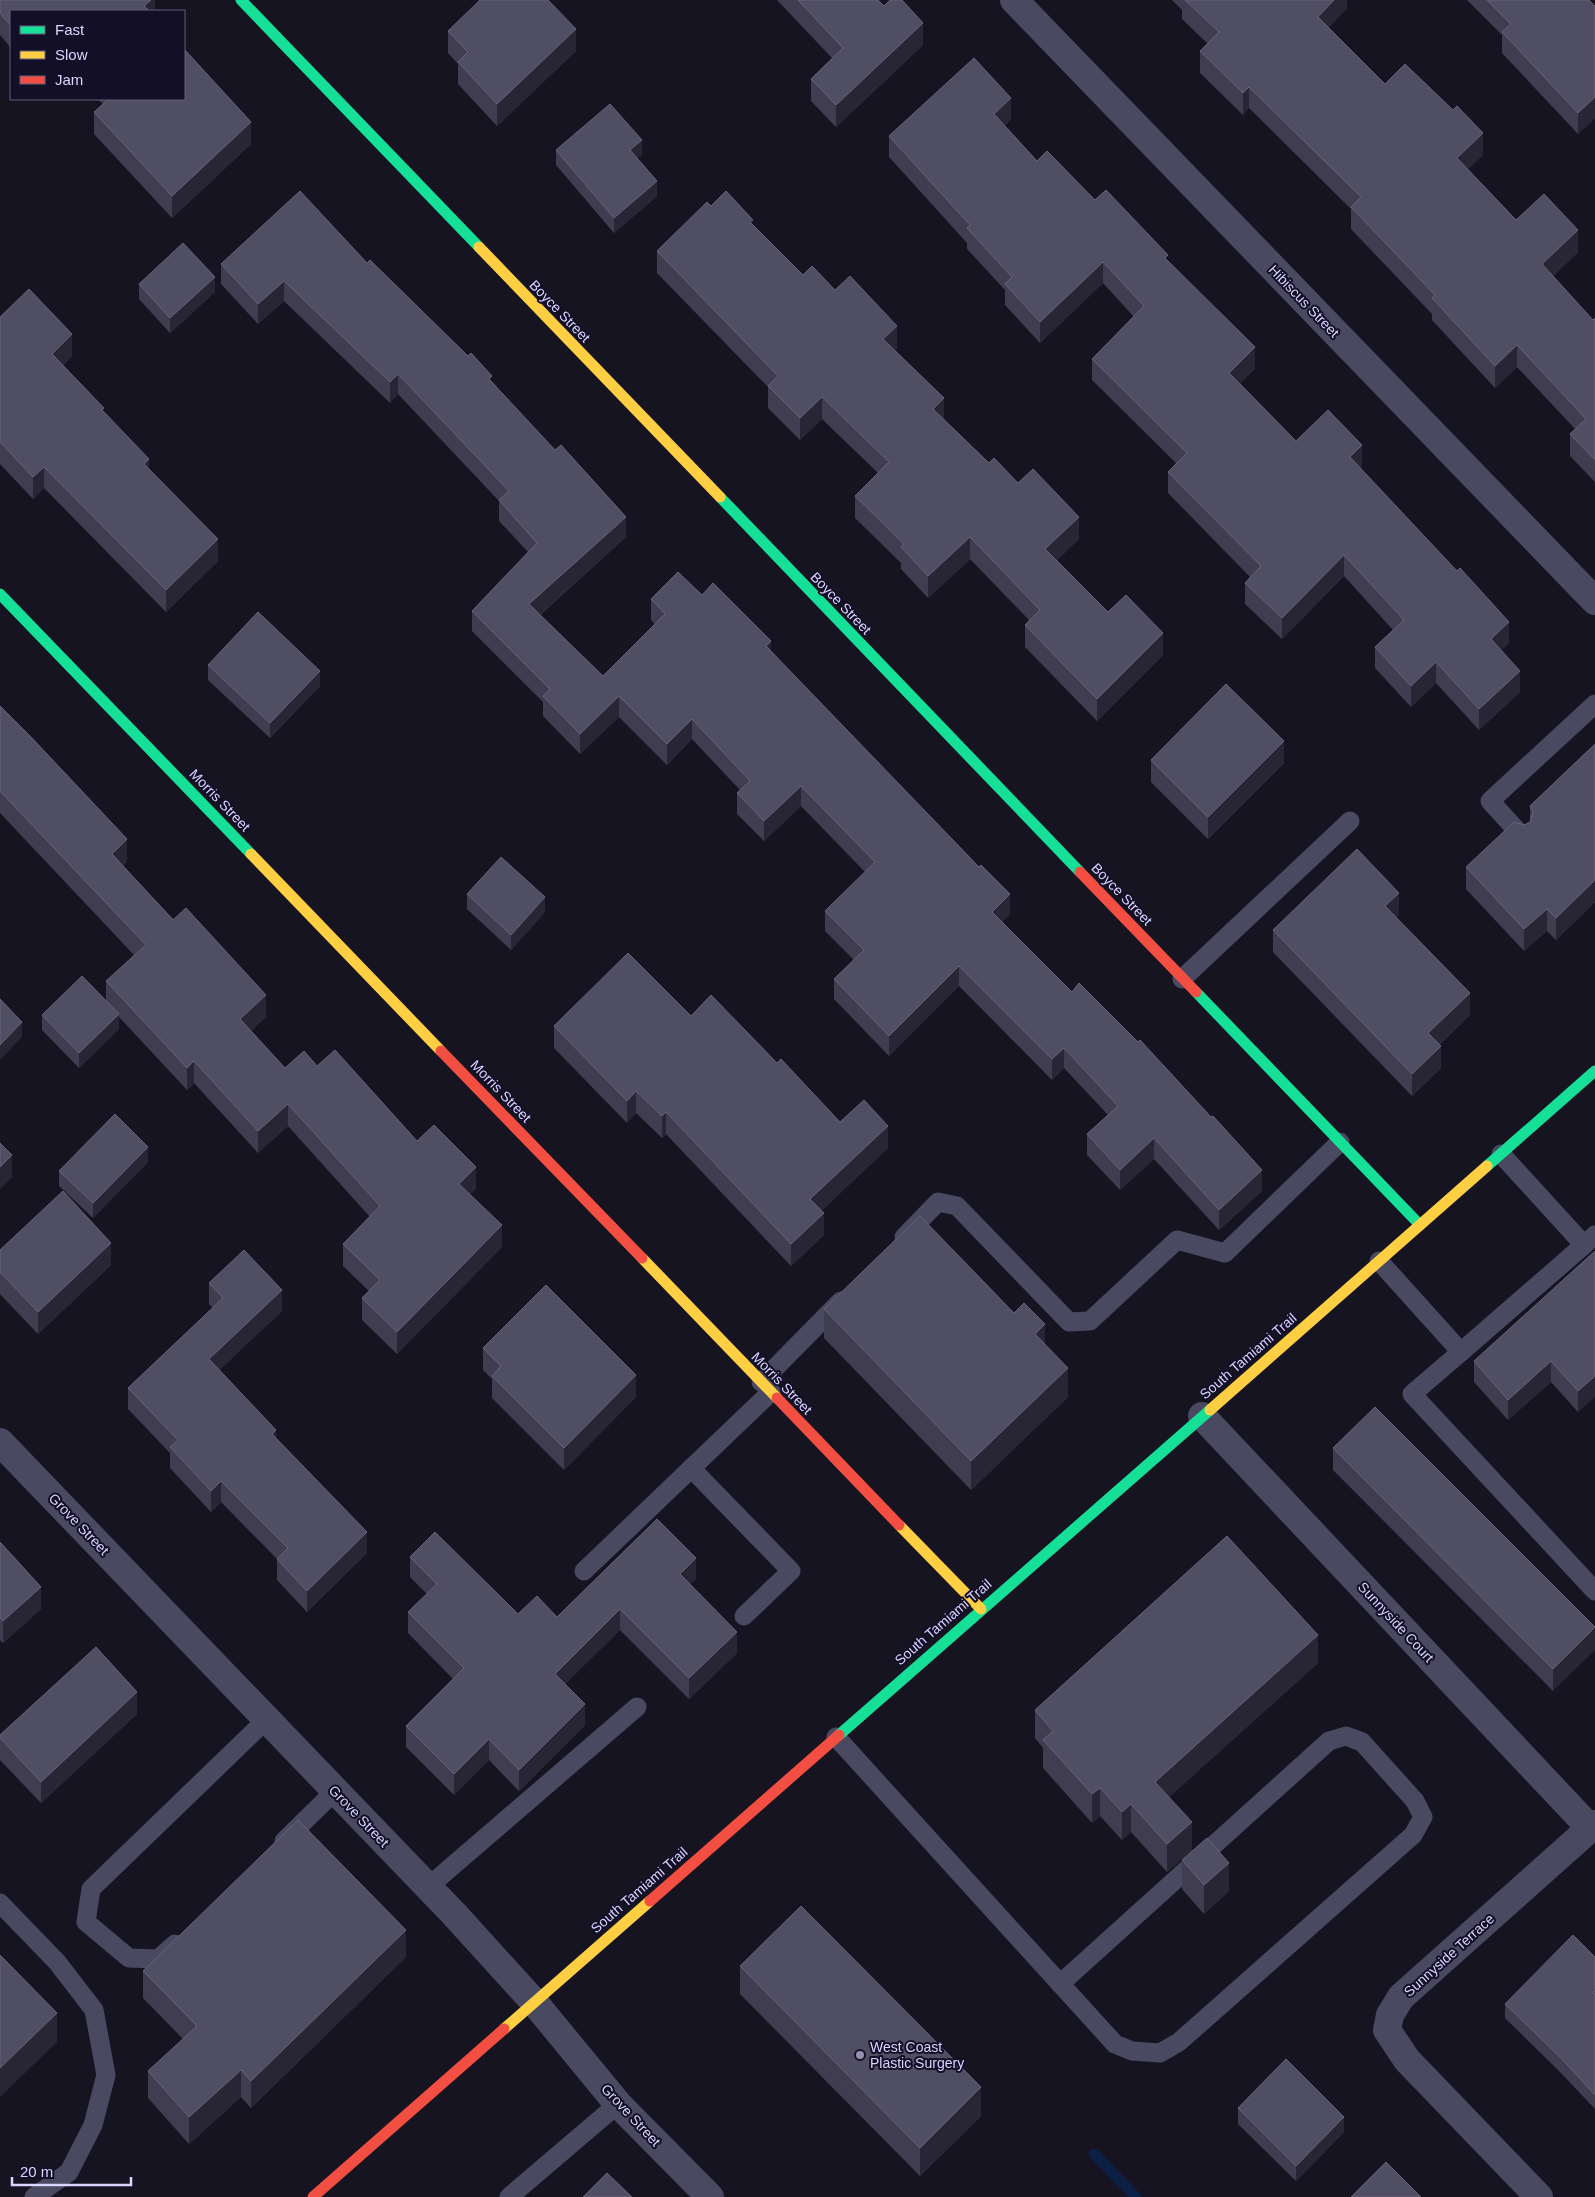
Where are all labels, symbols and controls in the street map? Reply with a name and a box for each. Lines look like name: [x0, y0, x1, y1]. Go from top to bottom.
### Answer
legend: [10, 10, 185, 100]
text: Fast: [55, 21, 85, 38]
text: Slow: [55, 46, 88, 63]
text: Jam: [55, 71, 83, 88]
street label: Hibiscus Street: [1266, 262, 1343, 340]
street label: Boyce Street: [526, 277, 594, 345]
street label: Boyce Street: [807, 569, 875, 637]
street label: Morris Street: [186, 766, 254, 834]
street label: Boyce Street: [1088, 860, 1156, 928]
street label: Morris Street: [467, 1057, 535, 1125]
street label: South Tamiami Trail: [1196, 1310, 1300, 1402]
street label: Morris Street: [748, 1349, 816, 1417]
street label: Grove Street: [46, 1490, 112, 1558]
street label: South Tamiami Trail: [891, 1576, 995, 1668]
street label: Sunnyside Court: [1355, 1579, 1437, 1665]
street label: Grove Street: [326, 1782, 392, 1850]
street label: South Tamiami Trail: [587, 1844, 691, 1936]
street label: Sunnyside Terrace: [1401, 1910, 1498, 2000]
place label: West Coast Plastic Surgery: [870, 2039, 964, 2071]
marker: West Coast Plastic Surgery: [854, 2049, 866, 2061]
street label: Grove Street: [598, 2081, 664, 2150]
scale bar: [12, 2154, 131, 2186]
text: 20 m: [20, 2163, 53, 2180]

